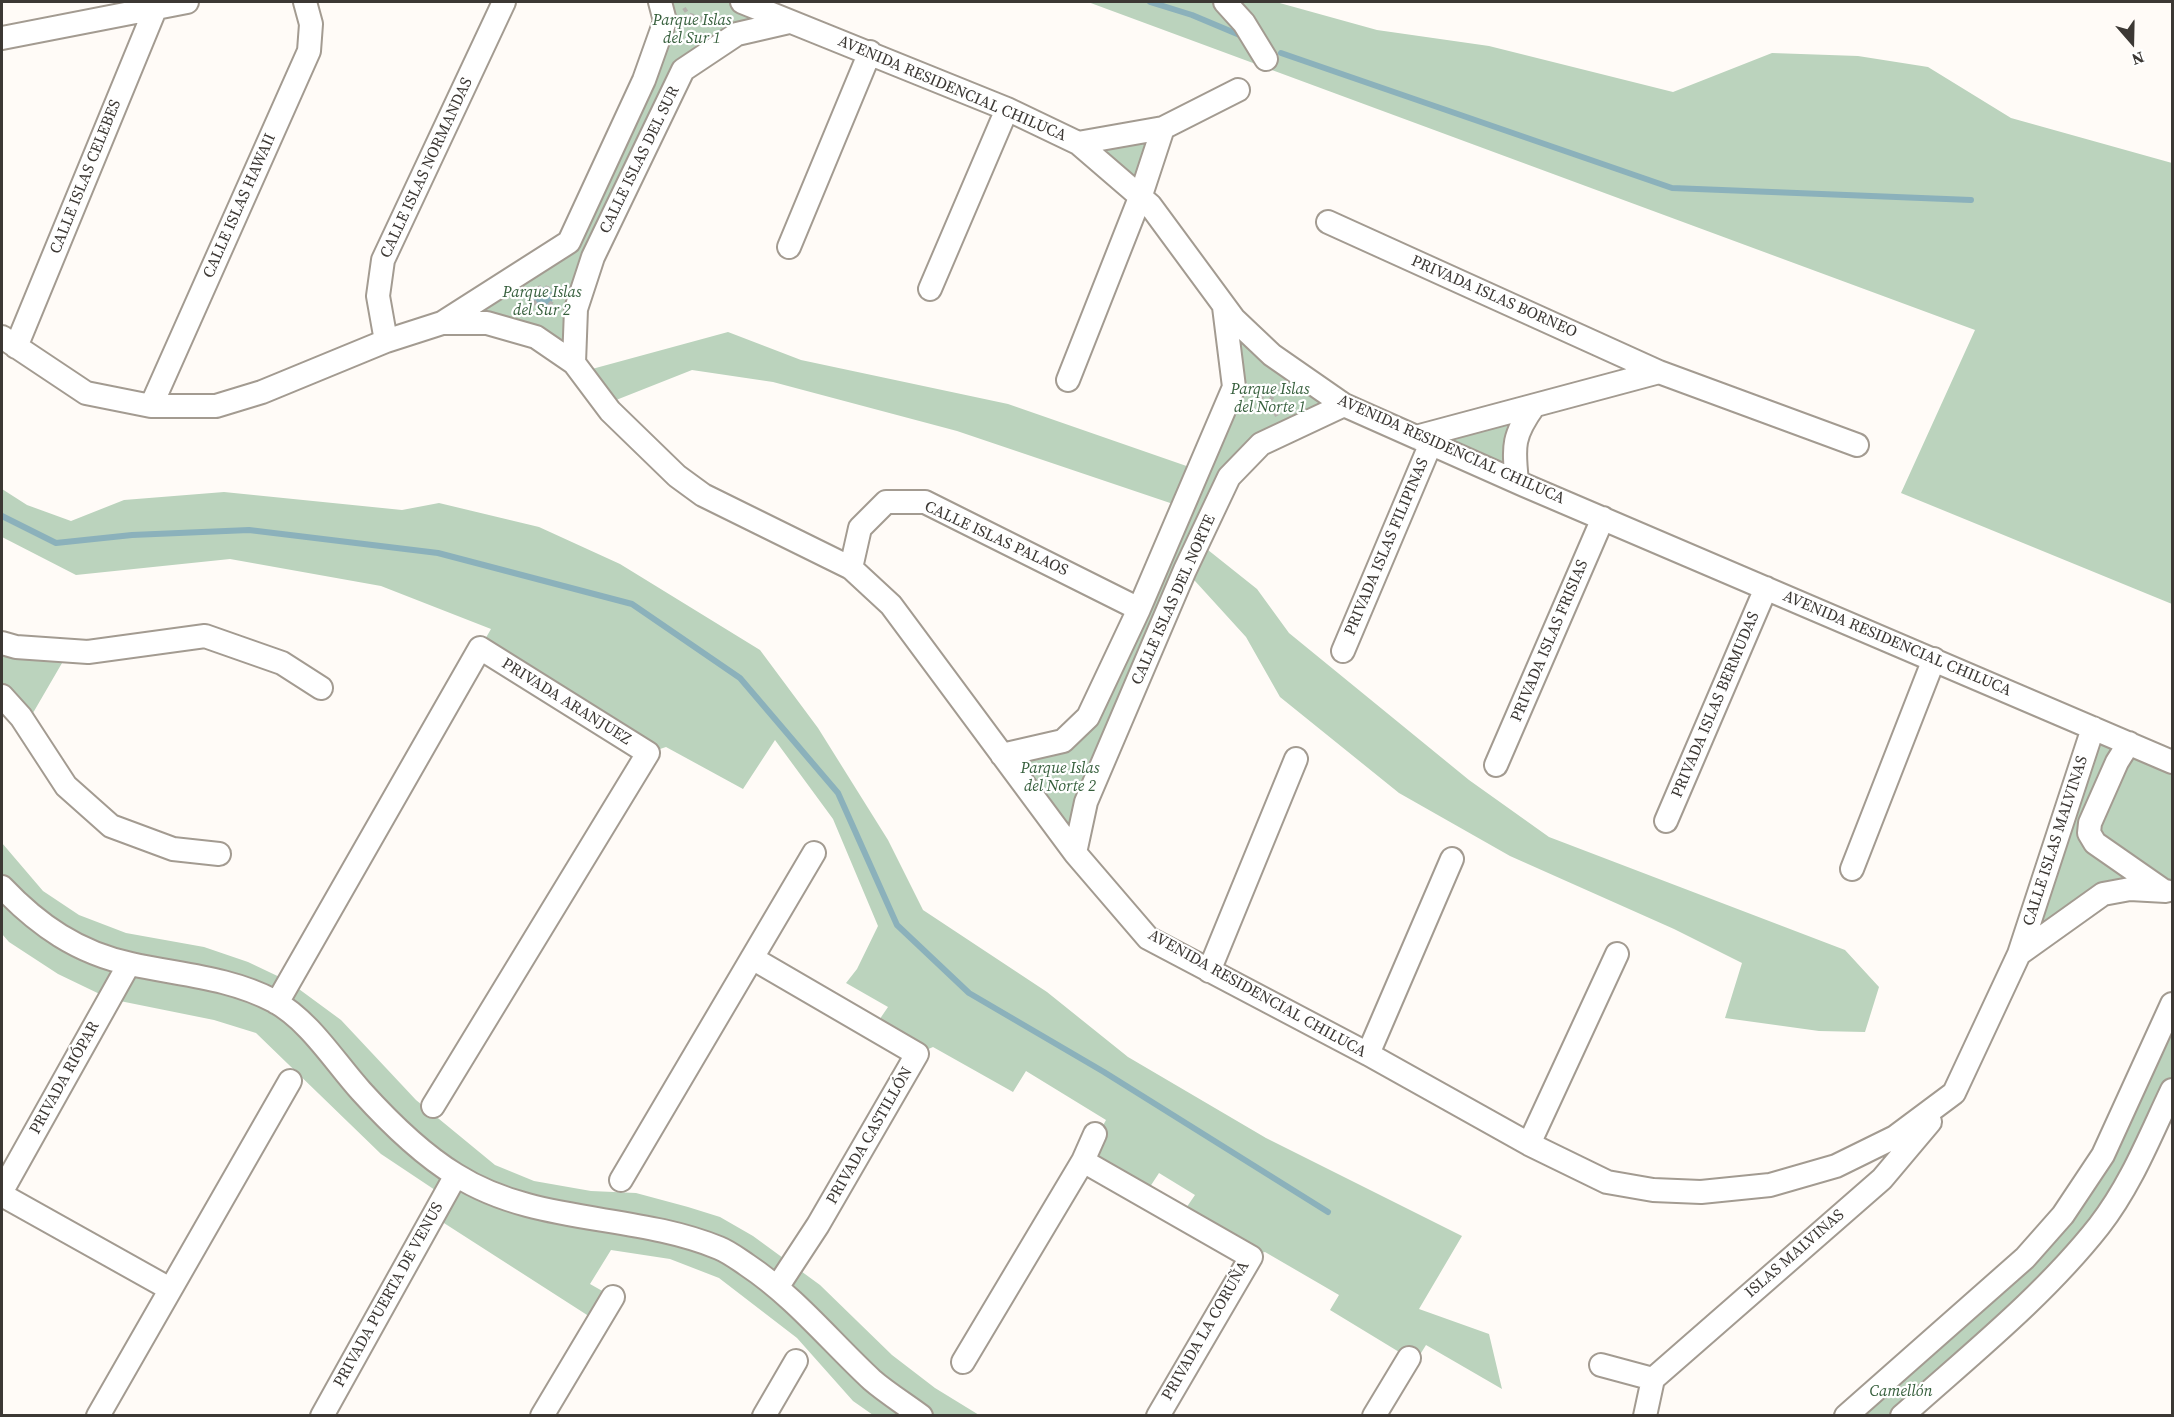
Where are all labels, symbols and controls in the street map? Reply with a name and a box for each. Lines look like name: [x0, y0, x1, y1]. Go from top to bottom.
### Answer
park label: Parque Islas del Sur 1: [652, 11, 732, 49]
north arrow: [2102, 12, 2162, 72]
street label: AVENIDA RESIDENCIAL CHILUCA: [835, 32, 1069, 146]
text: N: [2129, 47, 2147, 71]
street label: CALLE ISLAS NORMANDAS: [377, 75, 477, 261]
street label: CALLE ISLAS DEL SUR: [596, 83, 684, 237]
street label: CALLE ISLAS CELEBES: [46, 97, 126, 257]
street label: CALLE ISLAS HAWAII: [199, 131, 281, 281]
street label: PRIVADA ISLAS BORNEO: [1408, 252, 1580, 342]
park label: Parque Islas del Sur 2: [502, 283, 582, 321]
park label: Parque Islas del Norte 1: [1230, 380, 1310, 418]
street label: AVENIDA RESIDENCIAL CHILUCA: [1335, 391, 1567, 509]
street label: PRIVADA ISLAS FILIPINAS: [1341, 455, 1433, 639]
street label: CALLE ISLAS PALAOS: [921, 497, 1071, 581]
street label: CALLE ISLAS DEL NORTE: [1128, 512, 1220, 688]
street label: PRIVADA ISLAS FRISIAS: [1507, 557, 1593, 725]
street label: AVENIDA RESIDENCIAL CHILUCA: [1780, 587, 2014, 701]
street label: PRIVADA ISLAS BERMUDAS: [1668, 609, 1764, 801]
street label: PRIVADA ARANJUEZ: [498, 654, 634, 750]
street label: CALLE ISLAS MALVINAS: [2019, 754, 2093, 928]
park label: Parque Islas del Norte 2: [1020, 759, 1100, 797]
street label: AVENIDA RESIDENCIAL CHILUCA: [1145, 926, 1369, 1062]
street label: PRIVADA RIÓPAR: [26, 1018, 104, 1138]
street label: PRIVADA CASTILLÓN: [823, 1064, 917, 1208]
street label: PRIVADA PUERTA DE VENUS: [330, 1199, 448, 1391]
street label: ISLAS MALVINAS: [1741, 1206, 1849, 1302]
street label: PRIVADA LA CORUÑA: [1158, 1258, 1254, 1404]
park label: Camellón: [1869, 1382, 1933, 1402]

